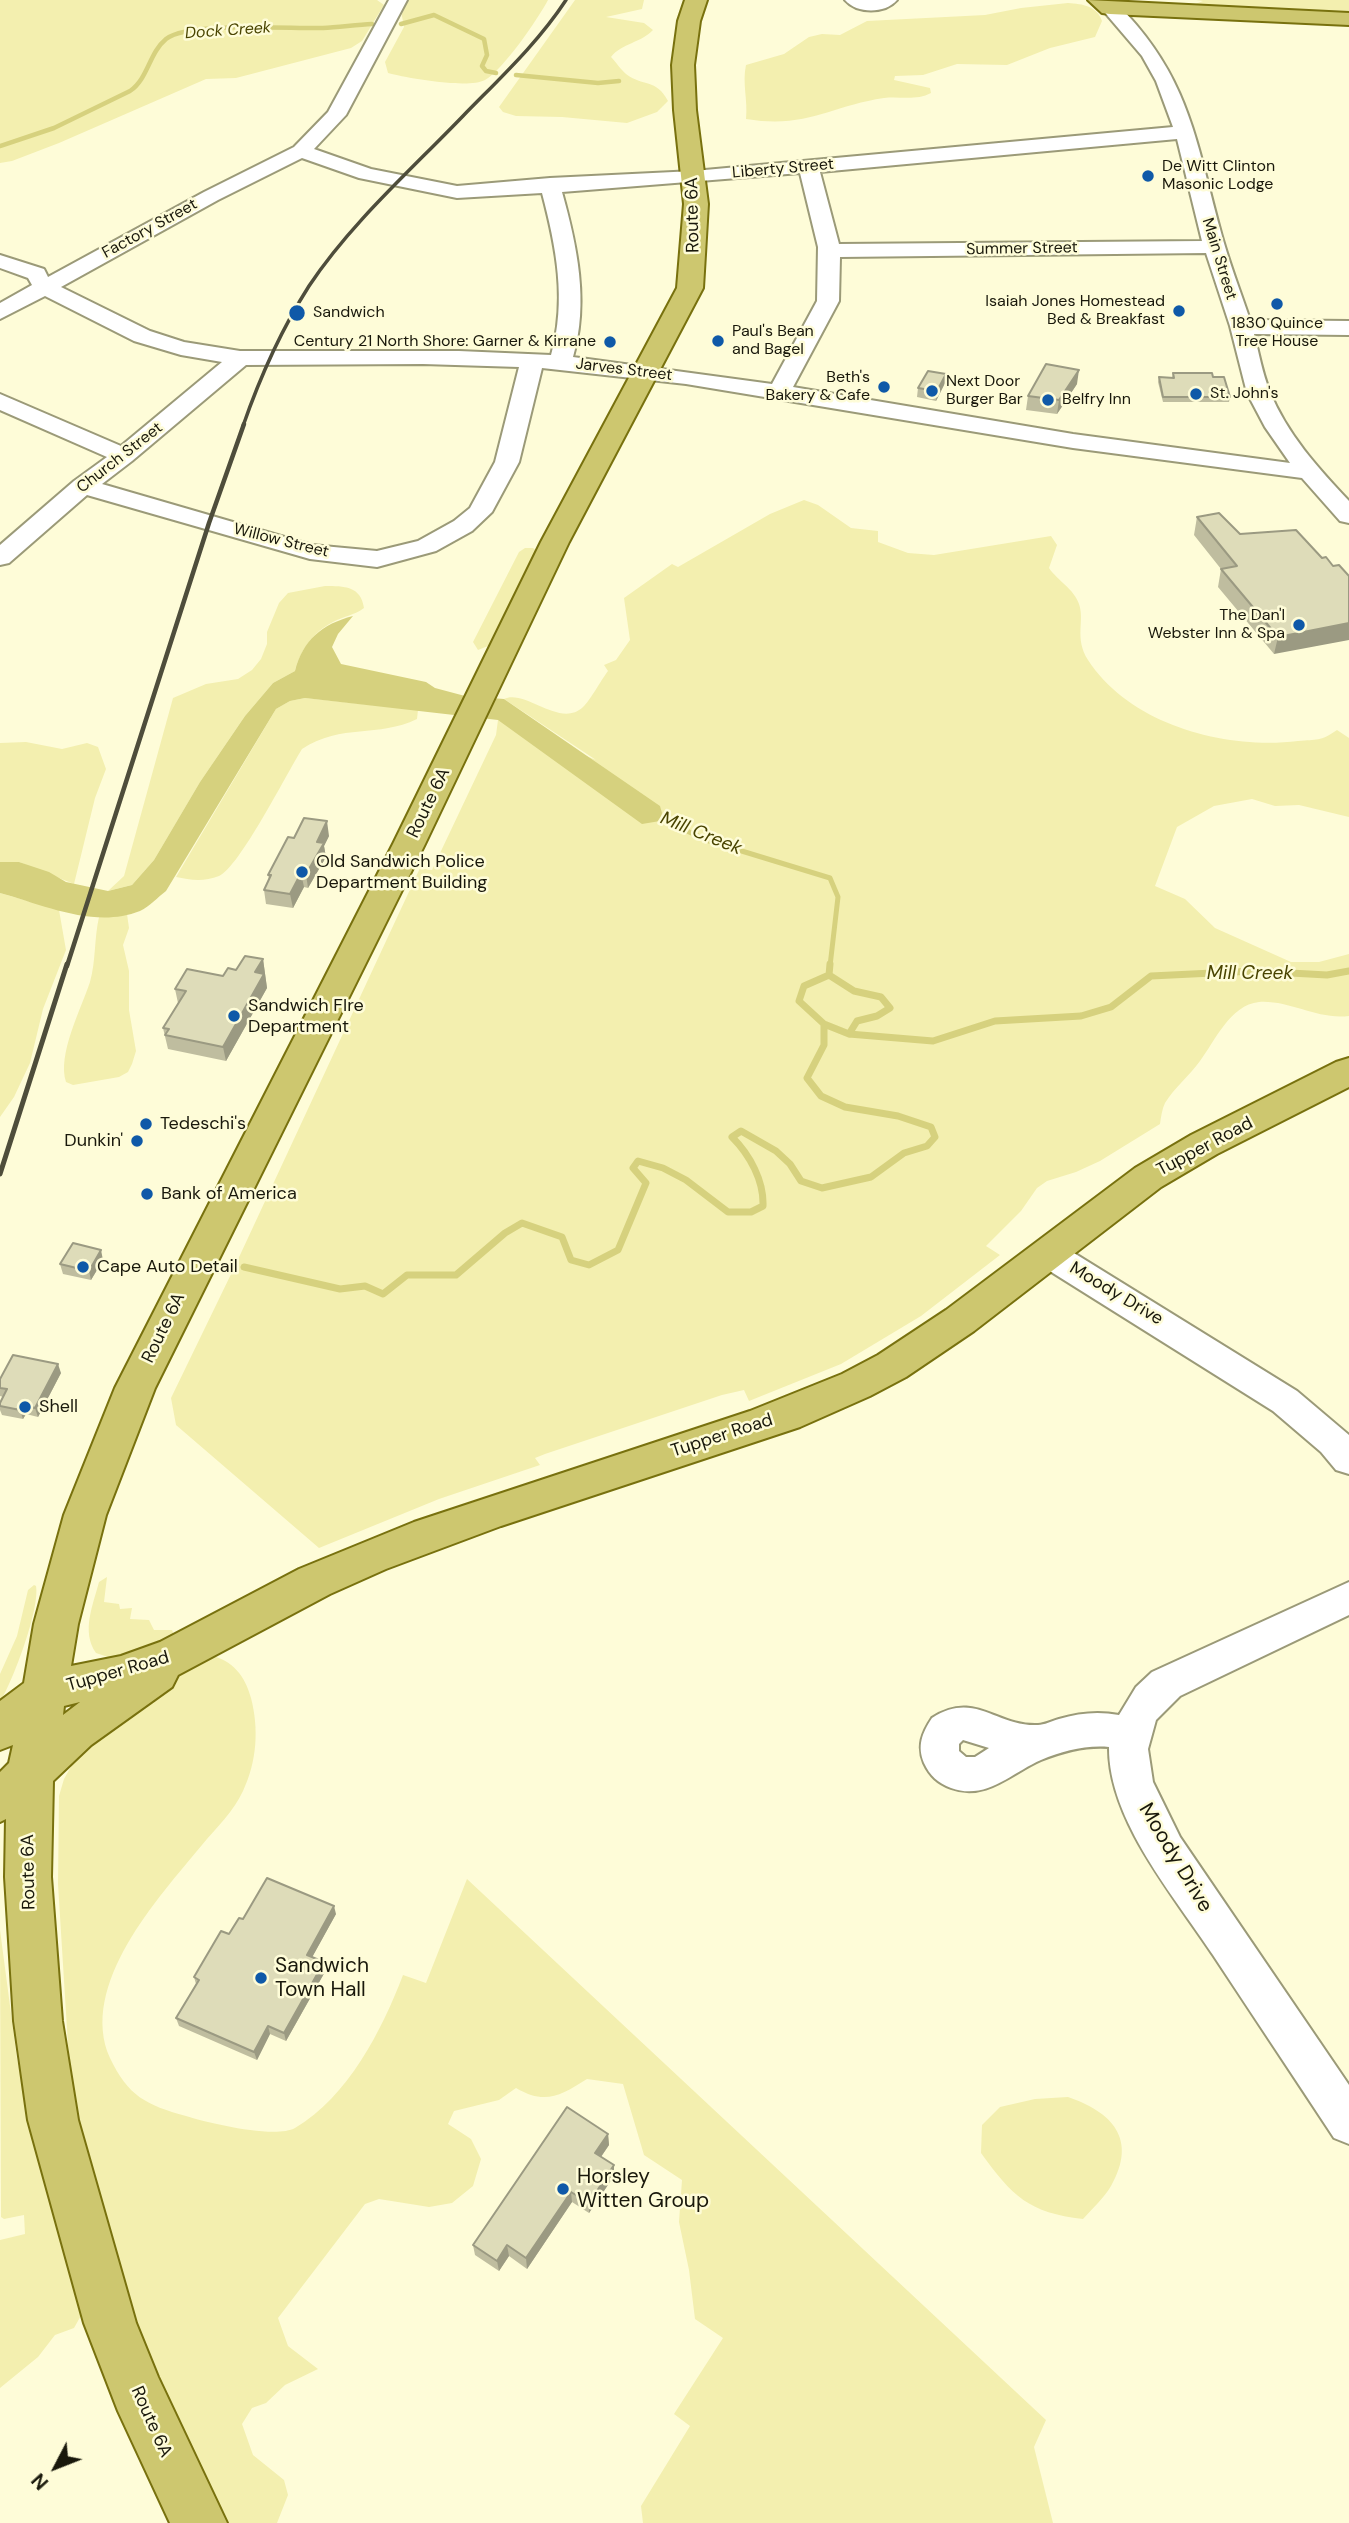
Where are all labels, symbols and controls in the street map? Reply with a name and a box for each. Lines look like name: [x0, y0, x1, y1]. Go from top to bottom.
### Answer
water label: Dock Creek: [184, 18, 272, 44]
street label: Liberty Street: [731, 155, 835, 183]
place label: De Witt Clinton Masonic Lodge: [1162, 157, 1275, 195]
marker: De Witt Clinton Masonic Lodge: [1140, 168, 1156, 184]
street label: Route 6A: [682, 177, 704, 253]
street label: Factory Street: [99, 195, 201, 263]
street label: Main Street: [1197, 216, 1241, 302]
street label: Summer Street: [966, 238, 1078, 260]
place label: Isaiah Jones Homestead Bed & Breakfast: [985, 292, 1165, 330]
marker: 1830 Quince Tree House: [1269, 296, 1285, 312]
marker: Sandwich: [287, 303, 307, 323]
place label: Sandwich: [313, 303, 385, 323]
marker: Isaiah Jones Homestead Bed & Breakfast: [1171, 303, 1187, 319]
place label: 1830 Quince Tree House: [1231, 314, 1323, 352]
place label: Paul's Bean and Bagel: [732, 322, 814, 360]
place label: Century 21 North Shore: Garner & Kirrane: [294, 332, 596, 352]
marker: Paul's Bean and Bagel: [710, 333, 726, 349]
marker: Century 21 North Shore: Garner & Kirrane: [602, 334, 618, 350]
street label: Jarves Street: [574, 355, 674, 385]
place label: Beth's Bakery & Cafe: [766, 368, 870, 406]
place label: Next Door Burger Bar: [946, 372, 1023, 410]
marker: Beth's Bakery & Cafe: [876, 379, 892, 395]
marker: Next Door Burger Bar: [924, 383, 940, 399]
place label: St. John's: [1210, 384, 1279, 404]
marker: St. John's: [1188, 386, 1204, 402]
place label: Belfry Inn: [1062, 390, 1131, 410]
marker: Belfry Inn: [1040, 392, 1056, 408]
street label: Church Street: [73, 419, 167, 497]
street label: Willow Street: [231, 520, 331, 562]
place label: The Dan'l Webster Inn & Spa: [1148, 606, 1285, 644]
marker: The Dan'l Webster Inn & Spa: [1291, 617, 1307, 633]
street label: Route 6A: [403, 764, 455, 842]
water label: Mill Creek: [657, 807, 745, 861]
place label: Old Sandwich Police Department Building: [316, 851, 487, 894]
marker: Old Sandwich Police Department Building: [294, 864, 310, 880]
water label: Mill Creek: [1207, 963, 1293, 985]
place label: Sandwich FIre Department: [248, 995, 364, 1038]
marker: Sandwich FIre Department: [226, 1008, 242, 1024]
place label: Tedeschi's: [160, 1113, 246, 1135]
street label: Tupper Road: [1153, 1113, 1257, 1181]
marker: Tedeschi's: [138, 1116, 154, 1132]
place label: Dunkin': [64, 1130, 123, 1152]
marker: Dunkin': [129, 1133, 145, 1149]
place label: Bank of America: [161, 1183, 297, 1205]
marker: Bank of America: [139, 1186, 155, 1202]
place label: Cape Auto Detail: [97, 1256, 238, 1278]
street label: Moody Drive: [1065, 1258, 1167, 1330]
marker: Cape Auto Detail: [75, 1259, 91, 1275]
street label: Route 6A: [138, 1289, 190, 1367]
place label: Shell: [39, 1396, 78, 1418]
marker: Shell: [17, 1399, 33, 1415]
street label: Tupper Road: [668, 1409, 776, 1463]
street label: Tupper Road: [64, 1647, 172, 1697]
street label: Moody Drive: [1133, 1799, 1217, 1917]
street label: Route 6A: [18, 1834, 40, 1910]
place label: Sandwich Town Hall: [275, 1953, 369, 2003]
marker: Sandwich Town Hall: [253, 1970, 269, 1986]
place label: Horsley Witten Group: [577, 2164, 709, 2214]
marker: Horsley Witten Group: [555, 2181, 571, 2197]
street label: Route 6A: [126, 2383, 176, 2461]
north arrow: [21, 2432, 91, 2502]
text: N: [26, 2468, 54, 2495]

